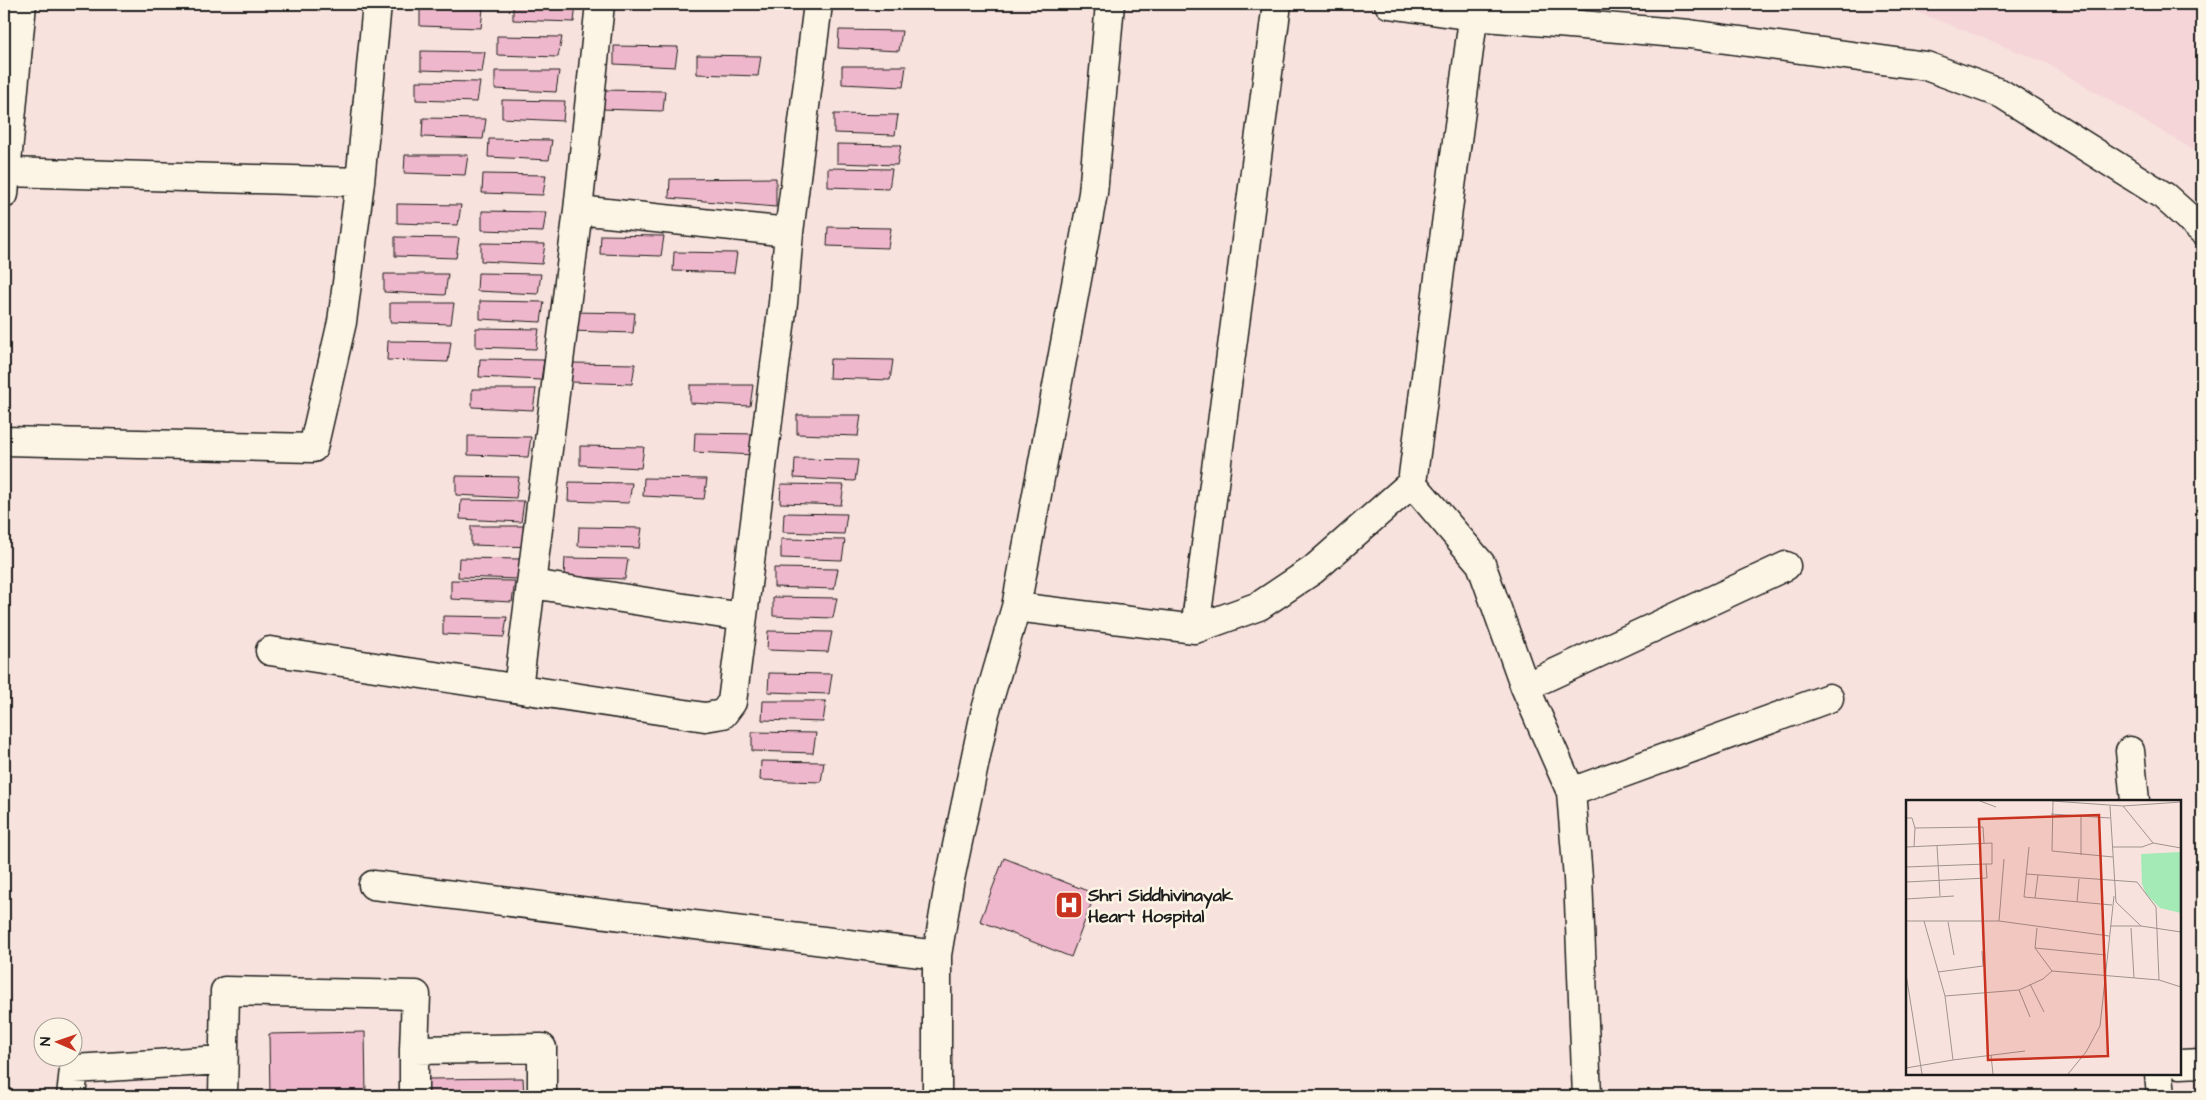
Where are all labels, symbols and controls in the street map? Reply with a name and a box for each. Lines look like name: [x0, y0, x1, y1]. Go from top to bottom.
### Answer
inset map: [1906, 800, 2181, 1075]
place label: Shri Siddhivinayak Heart Hospital: [1087, 883, 1234, 929]
hospital icon: Shri Siddhivinayak Heart Hospital: [1054, 890, 1084, 920]
north arrow: [32, 1018, 82, 1068]
text: N: [36, 1037, 56, 1046]

